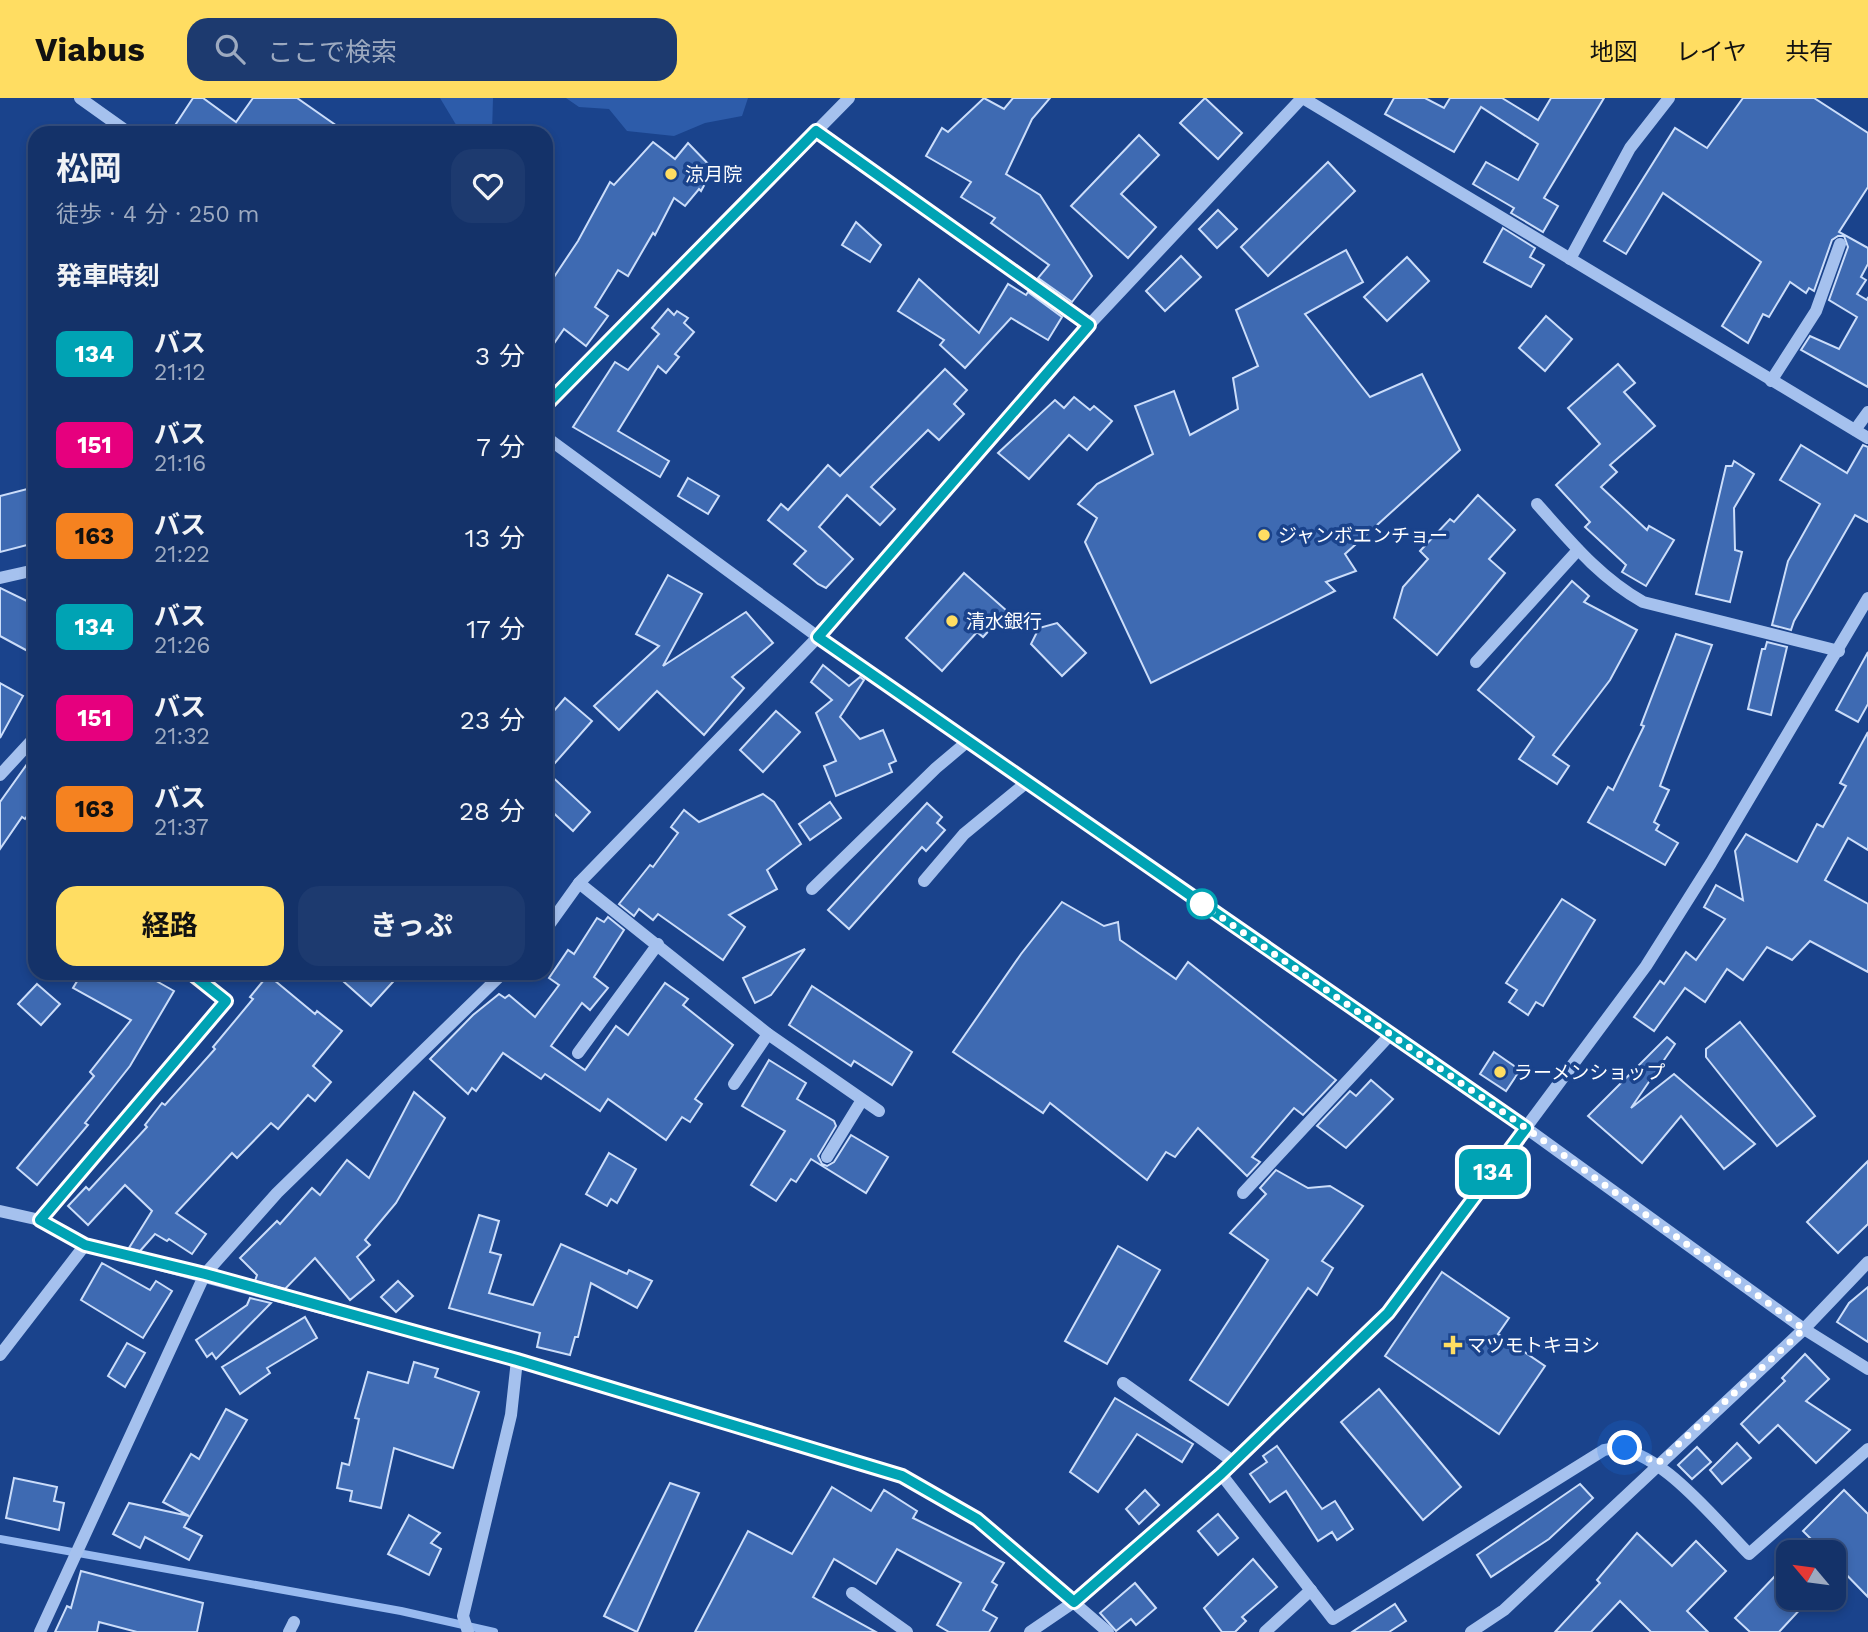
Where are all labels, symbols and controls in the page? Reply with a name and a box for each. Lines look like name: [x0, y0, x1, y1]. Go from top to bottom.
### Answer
search box: [187, 18, 677, 81]
text: Viabus: [35, 30, 145, 69]
icon: search: [211, 30, 249, 68]
text: ここで検索: [267, 37, 397, 67]
text: 地図: [1590, 38, 1638, 66]
text: レイヤ: [1676, 38, 1747, 66]
text: 共有: [1785, 38, 1833, 66]
text: 松岡: [56, 149, 122, 188]
button: heart: [451, 149, 525, 223]
place label: 涼月院: [685, 163, 742, 186]
marker: 涼月院: [663, 166, 679, 182]
text: 徒歩 · 4 分 · 250 m: [56, 201, 260, 228]
text: 発車時刻: [56, 261, 160, 291]
text: バス: [154, 328, 206, 358]
text: 134: [74, 340, 115, 368]
text: 3 分: [475, 341, 525, 371]
text: 21:12: [154, 359, 206, 386]
text: バス: [154, 419, 206, 449]
text: 151: [77, 431, 112, 459]
text: 7 分: [476, 432, 525, 462]
text: 21:16: [154, 450, 206, 477]
text: バス: [154, 510, 206, 540]
text: 163: [75, 522, 114, 550]
text: 13 分: [465, 523, 525, 553]
place label: ジャンボエンチョー: [1278, 524, 1448, 547]
marker: ジャンボエンチョー: [1256, 527, 1272, 543]
text: 21:22: [154, 541, 210, 568]
text: バス: [154, 601, 206, 631]
place label: 清水銀行: [966, 610, 1042, 633]
text: 134: [74, 613, 115, 641]
marker: 清水銀行: [944, 613, 960, 629]
text: 17 分: [466, 614, 525, 644]
text: 21:26: [154, 632, 211, 659]
text: バス: [154, 692, 206, 722]
text: 151: [77, 704, 112, 732]
text: 23 分: [460, 705, 525, 735]
text: 21:32: [154, 723, 210, 750]
text: バス: [154, 783, 206, 813]
text: 163: [75, 795, 114, 823]
text: 28 分: [459, 796, 525, 826]
text: 21:37: [154, 814, 209, 841]
button: 経路: [56, 886, 284, 966]
button: きっぷ: [298, 886, 525, 966]
unlabelled marker: [1187, 889, 1217, 919]
place label: ラーメンショップ: [1514, 1061, 1665, 1084]
marker: ラーメンショップ: [1492, 1064, 1508, 1080]
line badge: 134: [1453, 1149, 1533, 1195]
text: 134: [1473, 1158, 1513, 1186]
place label: マツモトキヨシ: [1467, 1334, 1600, 1357]
marker: マツモトキヨシ: [1445, 1337, 1461, 1353]
your location: [1607, 1430, 1642, 1465]
north arrow: [1776, 1540, 1846, 1610]
map controls: [1776, 1540, 1846, 1610]

